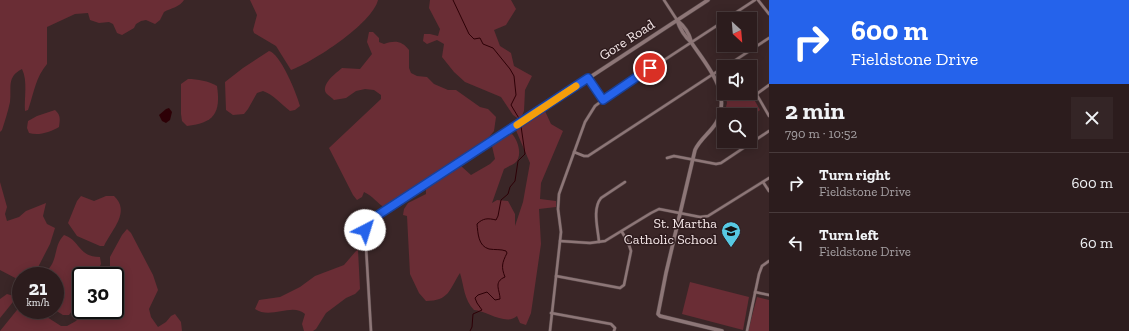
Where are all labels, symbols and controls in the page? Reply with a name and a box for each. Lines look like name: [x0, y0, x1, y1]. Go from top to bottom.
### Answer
north arrow: [717, 12, 757, 52]
map controls: [717, 12, 757, 148]
text: 600 m: [851, 14, 928, 47]
street label: Gore Road: [596, 16, 658, 64]
icon: right: [785, 16, 837, 68]
text: Fieldstone Drive: [851, 48, 978, 70]
pin: [633, 51, 667, 85]
icon: arrive: [639, 57, 661, 79]
button: sound: [717, 60, 757, 100]
text: 2 min: [785, 96, 845, 125]
button: close: [1071, 97, 1113, 139]
button: search: [717, 108, 757, 148]
text: 790 m · 10:52: [785, 126, 857, 141]
text: Turn right: [819, 166, 890, 184]
icon: right: [785, 172, 807, 194]
text: 600 m: [1071, 174, 1113, 192]
text: Fieldstone Drive: [819, 184, 911, 199]
position arrow: [344, 209, 386, 251]
place label: St. Martha Catholic School: [624, 215, 717, 248]
school or university icon: St. Martha Catholic School: [720, 220, 742, 248]
text: Turn left: [819, 226, 879, 244]
icon: left: [785, 232, 807, 254]
text: 60 m: [1080, 234, 1113, 252]
text: Fieldstone Drive: [819, 244, 911, 259]
speed limit sign: 30: [72, 267, 124, 319]
text: 21: [29, 276, 47, 300]
text: km/h: [27, 297, 49, 309]

